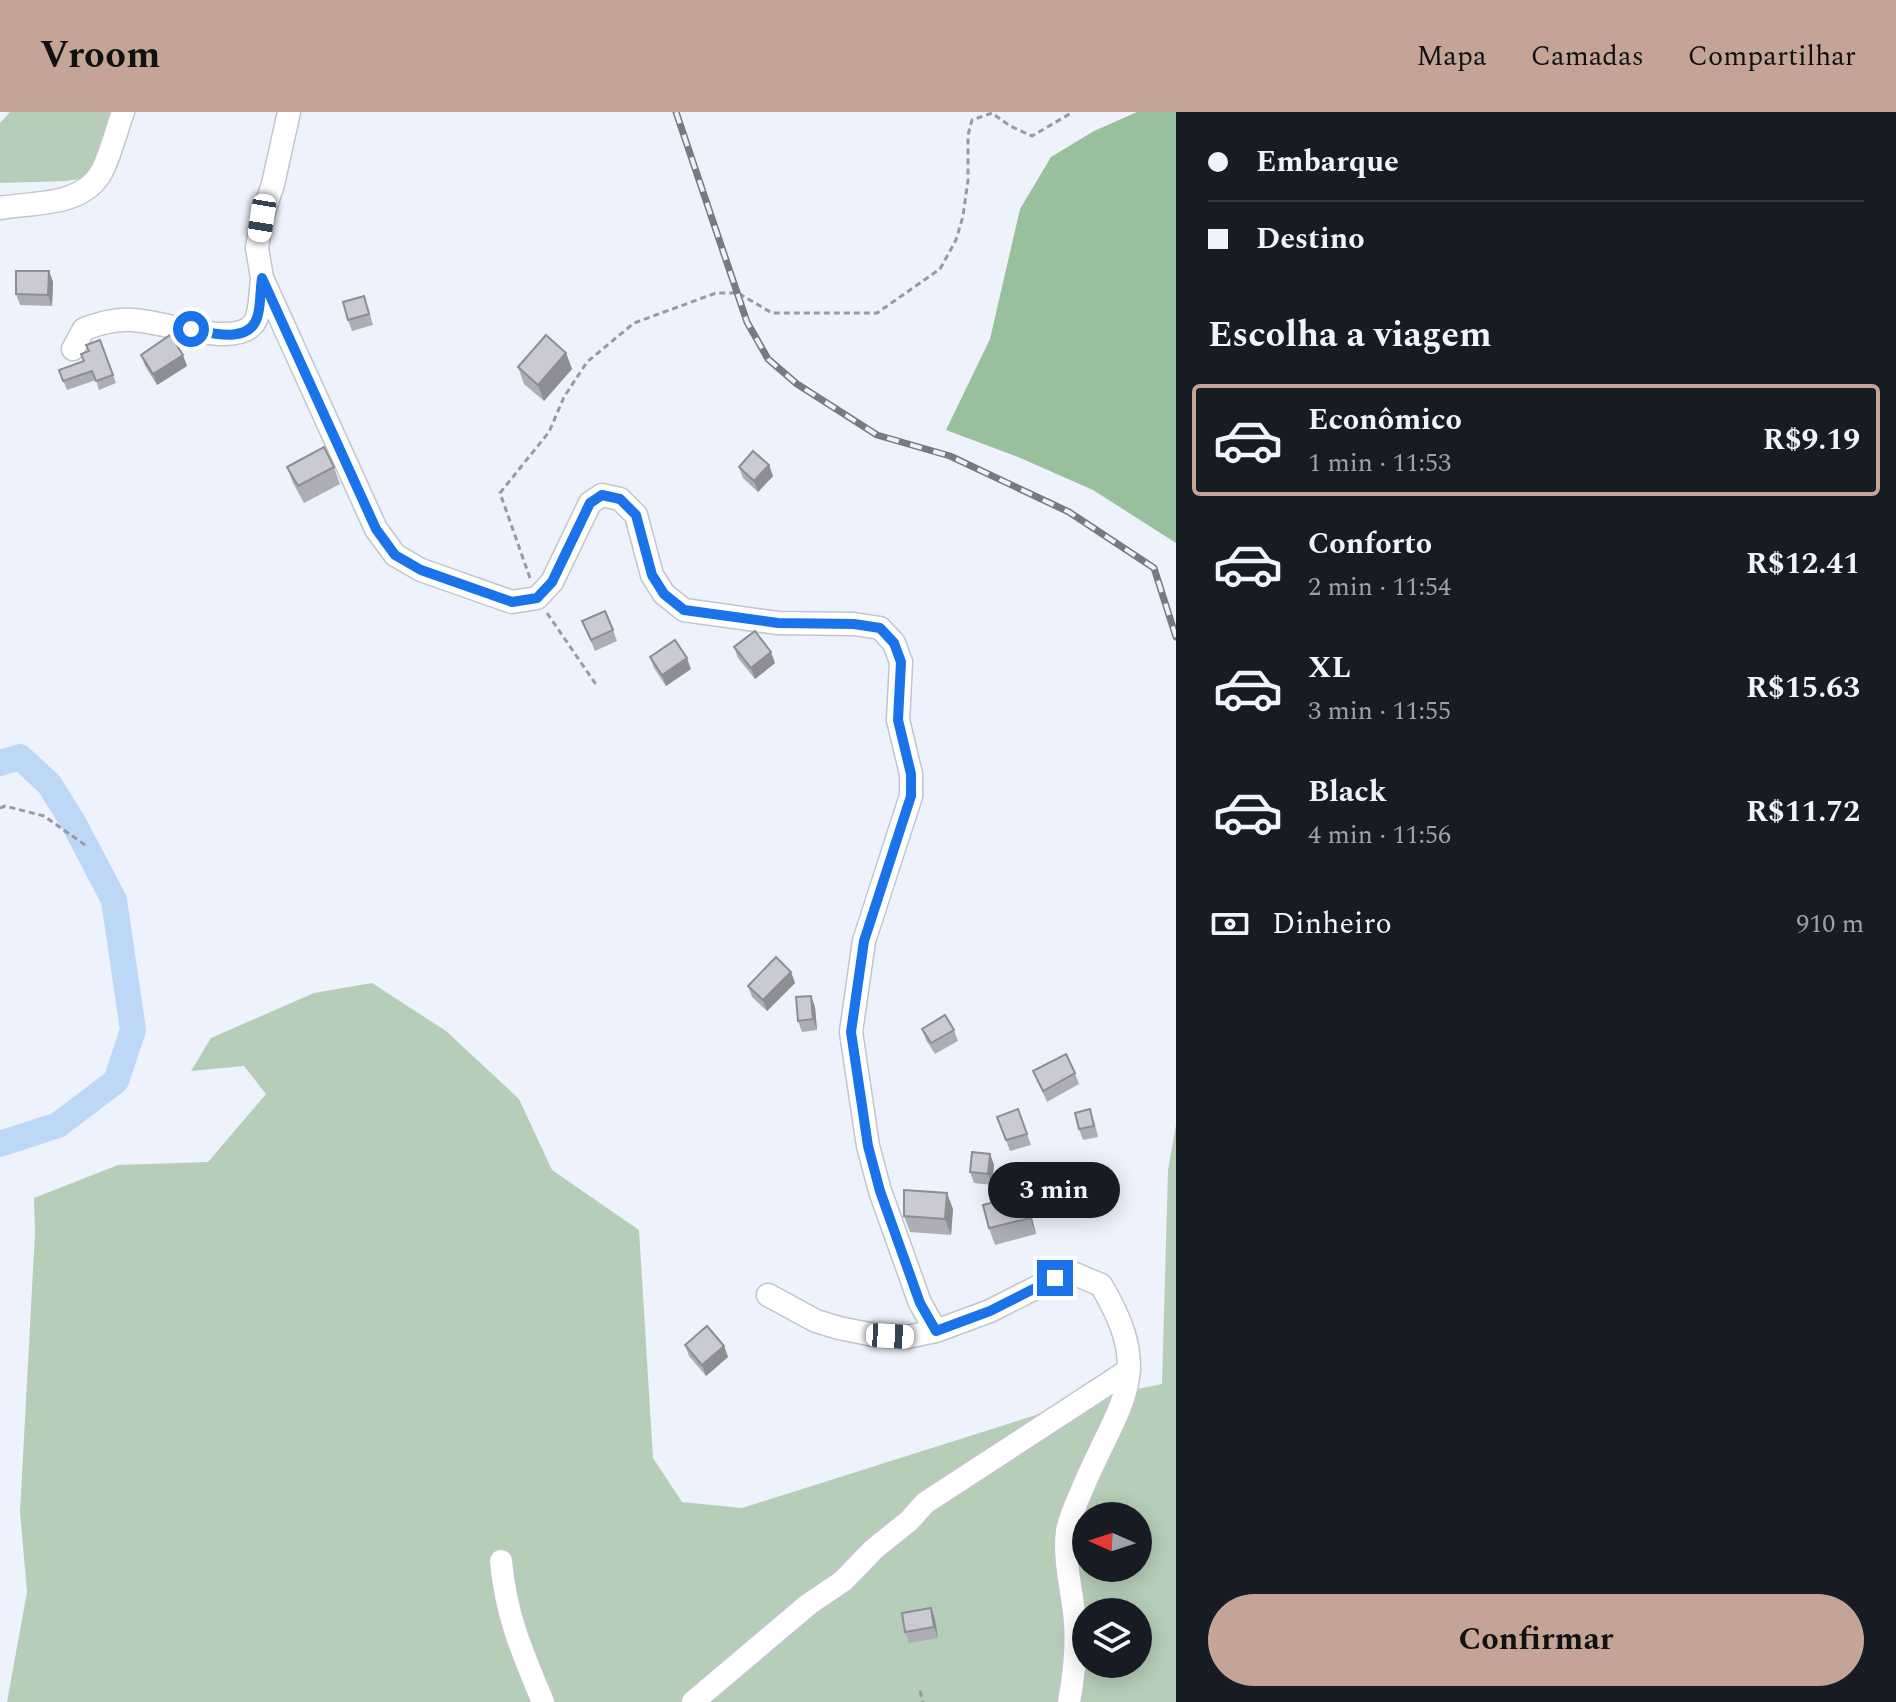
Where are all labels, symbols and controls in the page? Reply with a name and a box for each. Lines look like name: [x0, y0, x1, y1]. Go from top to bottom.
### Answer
text: Vroom: [40, 27, 160, 85]
text: Mapa: [1416, 35, 1487, 78]
text: Camadas: [1531, 35, 1644, 78]
text: Compartilhar: [1688, 35, 1856, 78]
text: Embarque: [1256, 139, 1399, 185]
car: [246, 192, 278, 244]
text: Destino: [1256, 216, 1365, 262]
text: Escolha a viagem: [1208, 308, 1492, 363]
route start: [173, 311, 209, 347]
text: Econômico: [1308, 397, 1462, 443]
icon: car: [1212, 404, 1284, 476]
text: R$9.19: [1763, 417, 1860, 463]
text: 1 min · 11:53: [1308, 443, 1451, 483]
text: Conforto: [1308, 521, 1432, 567]
icon: car: [1212, 528, 1284, 600]
text: R$12.41: [1746, 541, 1860, 587]
text: 2 min · 11:54: [1308, 567, 1451, 607]
text: XL: [1308, 645, 1351, 691]
icon: car: [1212, 652, 1284, 724]
text: R$15.63: [1746, 665, 1860, 711]
text: 3 min · 11:55: [1308, 691, 1451, 731]
text: Black: [1308, 769, 1387, 815]
icon: car: [1212, 776, 1284, 848]
text: R$11.72: [1746, 789, 1860, 835]
text: 4 min · 11:56: [1308, 815, 1451, 855]
text: Dinheiro: [1272, 901, 1392, 947]
icon: cash: [1208, 902, 1252, 946]
text: 910 m: [1796, 904, 1864, 944]
callout: 3 min: [989, 1162, 1121, 1218]
text: 3 min: [1019, 1170, 1089, 1210]
route end: [1037, 1260, 1073, 1296]
car: [865, 1323, 915, 1349]
north arrow: [1072, 1502, 1152, 1582]
map controls: [1072, 1502, 1152, 1678]
button: Confirmar: [1208, 1594, 1864, 1686]
button: layers: [1072, 1598, 1152, 1678]

